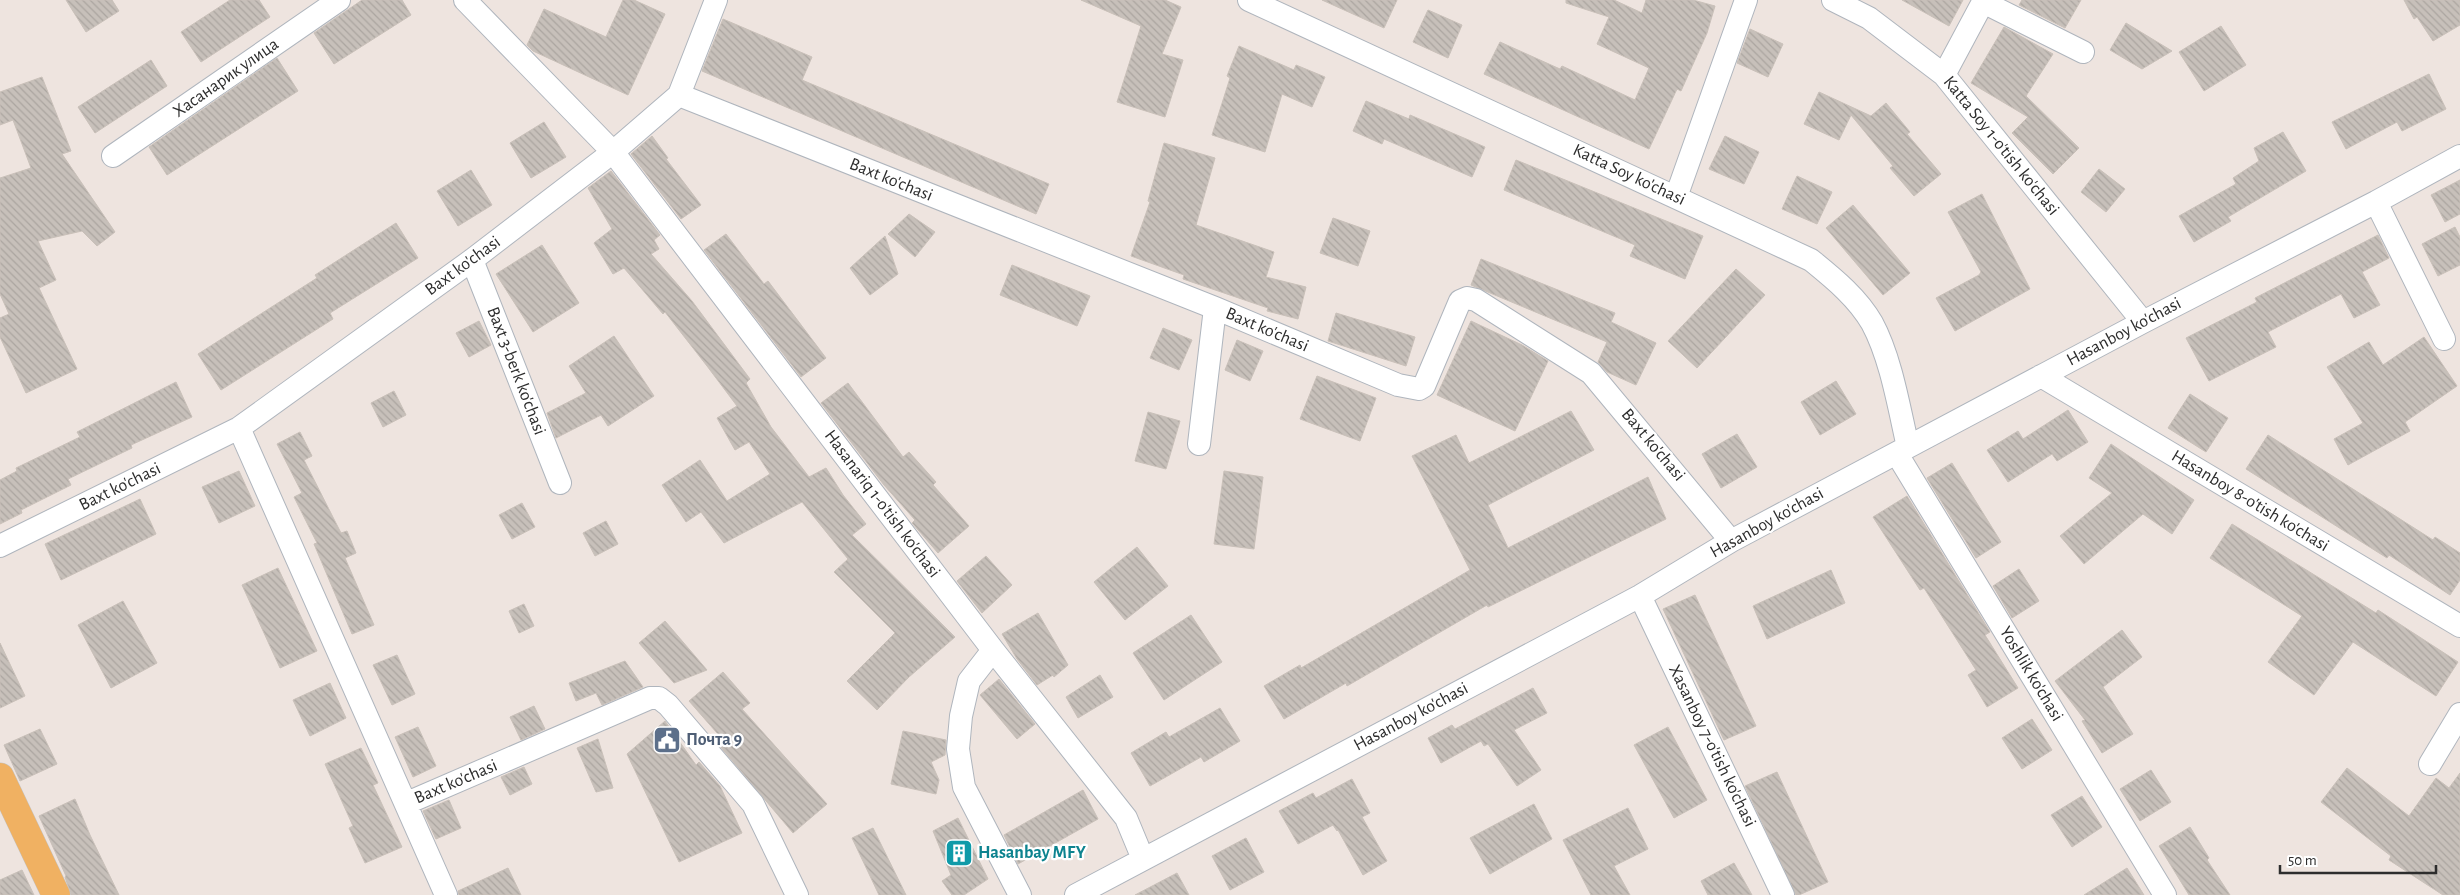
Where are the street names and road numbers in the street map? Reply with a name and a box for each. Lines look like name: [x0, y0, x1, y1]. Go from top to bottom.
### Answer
street label: Хасанарик улица: [170, 35, 282, 121]
street label: Katta Soy 1-o'tish ko'chasi: [1940, 73, 2062, 219]
street label: Katta Soy ko'chasi: [1570, 141, 1688, 209]
street label: Baxt ko'chasi: [847, 155, 935, 205]
street label: Baxt ko'chasi: [422, 233, 504, 299]
street label: Hasanboy ko'chasi: [2064, 294, 2184, 370]
street label: Baxt 3-berk ko'chasi: [483, 304, 549, 438]
street label: Baxt ko'chasi: [1223, 304, 1311, 356]
street label: Baxt ko'chasi: [1618, 405, 1688, 485]
street label: Hasanariq 1-o'tish ko'chasi: [821, 427, 943, 581]
street label: Hasanboy 8-o'tish ko'chasi: [2168, 447, 2332, 555]
street label: Baxt ko'chasi: [76, 460, 164, 514]
street label: Hasanboy ko'chasi: [1707, 484, 1827, 562]
street label: Yoshlik ko'chasi: [1996, 624, 2066, 724]
street label: Xasanboy 7-o'tish ko'chasi: [1665, 662, 1759, 830]
street label: Hasanboy ko'chasi: [1351, 679, 1471, 755]
street label: Baxt ko'chasi: [412, 756, 500, 808]

